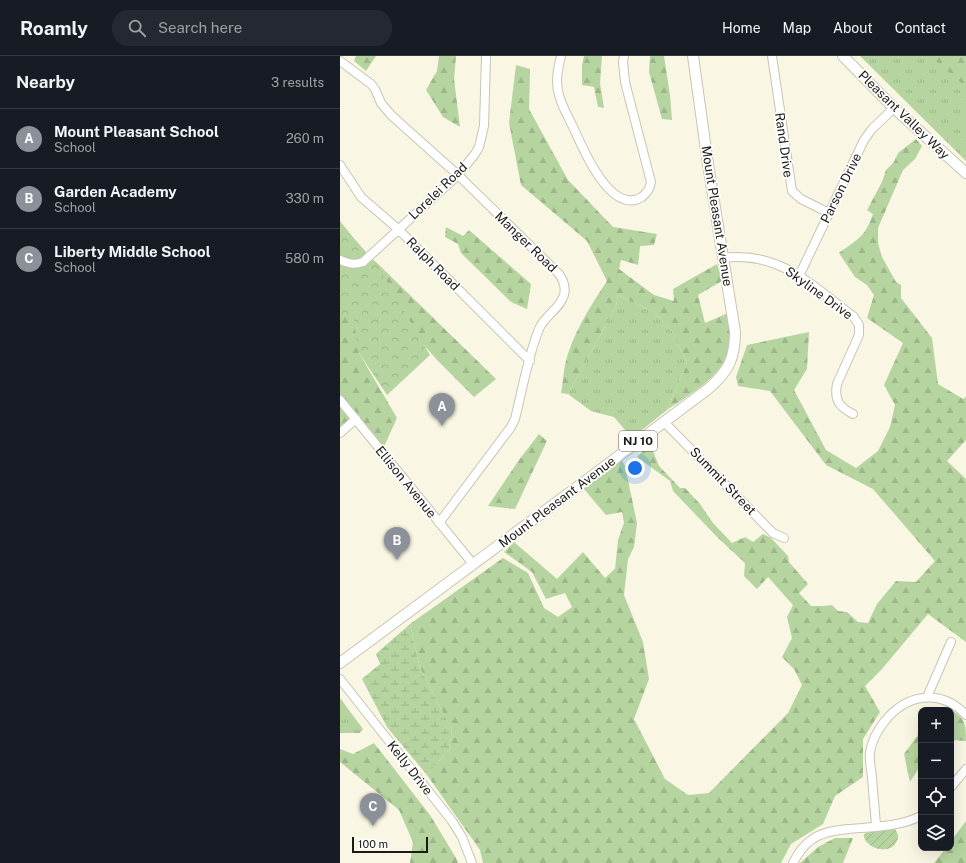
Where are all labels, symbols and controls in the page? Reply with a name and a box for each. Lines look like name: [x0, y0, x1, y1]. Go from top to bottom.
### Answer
search box: [112, 10, 392, 46]
text: Roamly: [20, 17, 88, 39]
icon: search: [126, 17, 148, 39]
text: Search here: [158, 19, 242, 36]
text: Home: [722, 20, 761, 36]
text: Map: [783, 20, 811, 36]
text: About: [833, 20, 873, 36]
text: Contact: [895, 20, 946, 36]
street label: Pleasant Valley Way: [855, 68, 953, 162]
text: Nearby: [16, 72, 75, 92]
text: 3 results: [271, 75, 324, 90]
street label: Rand Drive: [772, 112, 796, 178]
text: Mount Pleasant School: [54, 123, 219, 140]
text: A: [24, 131, 34, 146]
text: 260 m: [286, 131, 324, 146]
text: School: [54, 140, 96, 155]
street label: Mount Pleasant Avenue: [698, 145, 736, 287]
street label: Parson Drive: [818, 151, 864, 225]
street label: Lorelei Road: [406, 160, 470, 222]
text: Garden Academy: [54, 183, 177, 200]
text: B: [25, 191, 33, 206]
text: 330 m: [285, 191, 324, 206]
text: School: [54, 200, 96, 215]
street label: Manger Road: [492, 209, 560, 275]
street label: Ralph Road: [403, 234, 463, 294]
text: Liberty Middle School: [54, 243, 211, 260]
text: C: [24, 251, 34, 266]
text: 580 m: [285, 251, 324, 266]
text: School: [54, 260, 96, 275]
street label: Skyline Drive: [782, 264, 856, 322]
pin: A: [429, 393, 455, 426]
road number: NJ 10: [619, 431, 657, 451]
street label: Ellison Avenue: [372, 443, 440, 521]
street label: Summit Street: [687, 444, 759, 518]
street label: Mount Pleasant Avenue: [496, 453, 618, 551]
your location: [625, 458, 645, 478]
pin: B: [384, 527, 410, 560]
map controls: [918, 707, 954, 851]
button: +: [918, 707, 954, 743]
street label: Kelly Drive: [384, 738, 436, 798]
button: −: [918, 743, 954, 779]
button: locate: [918, 779, 954, 815]
pin: C: [360, 793, 386, 826]
button: layers: [918, 815, 954, 851]
scale bar: [352, 835, 428, 854]
text: 100 m: [358, 838, 388, 850]

